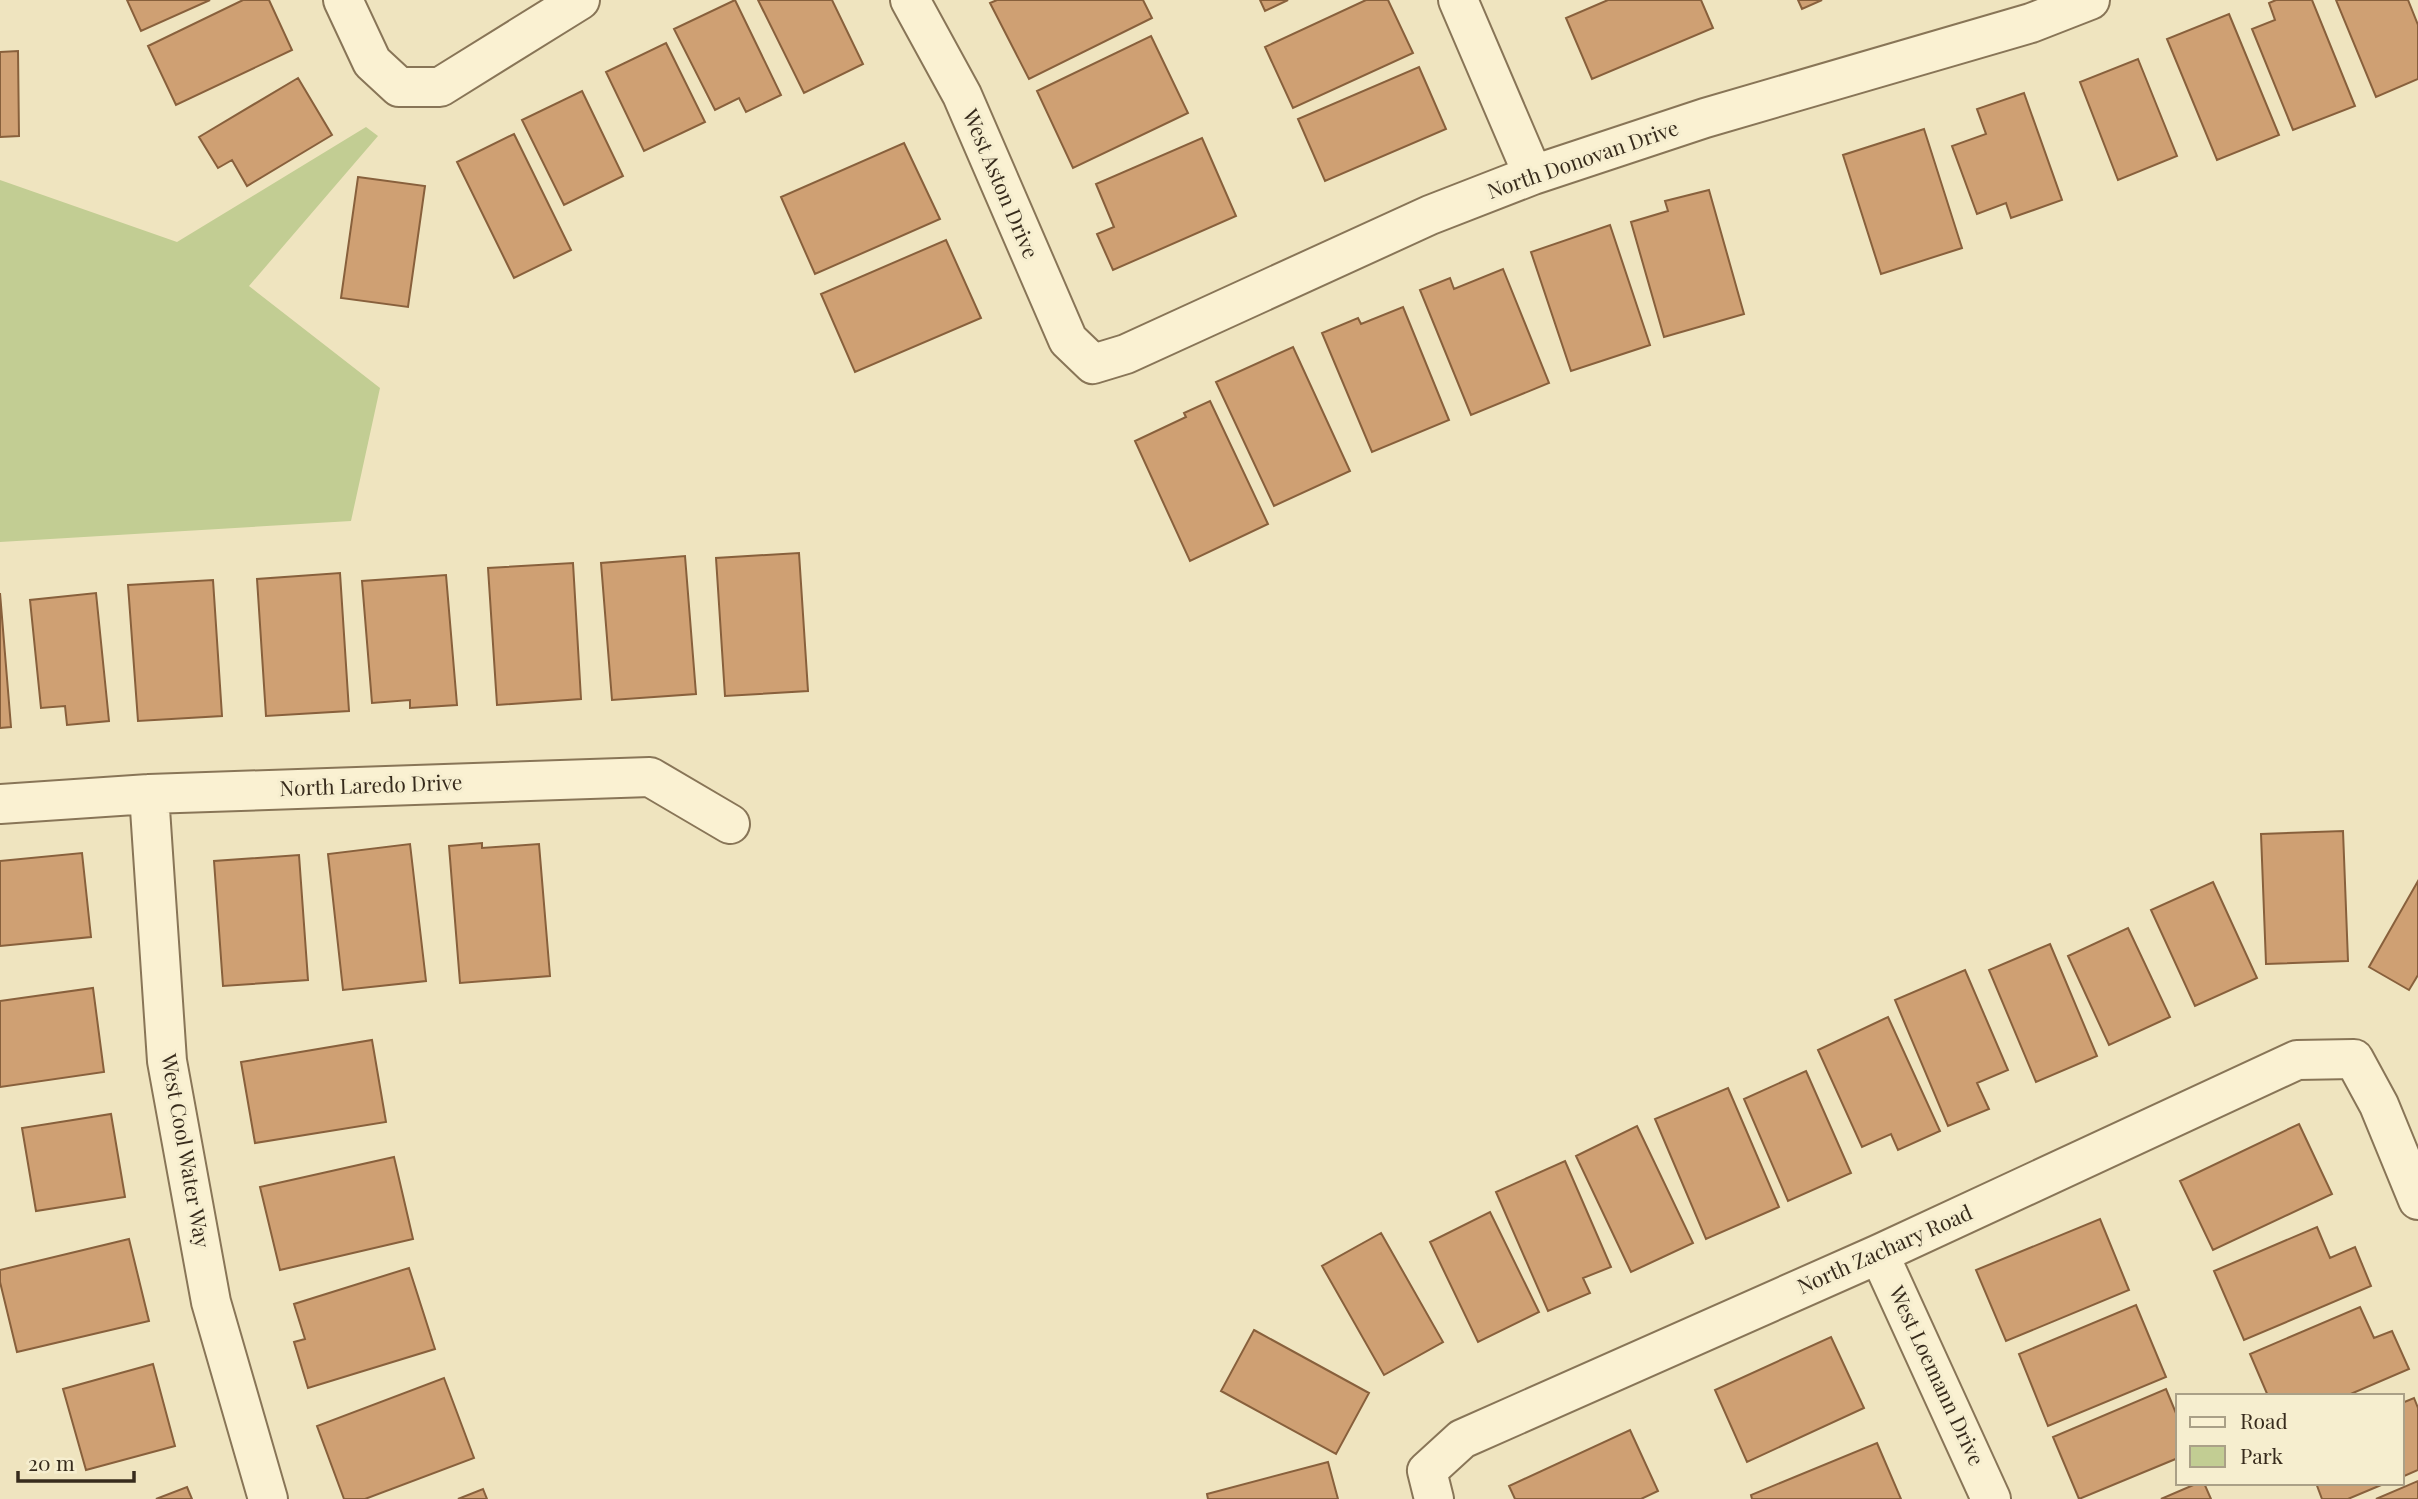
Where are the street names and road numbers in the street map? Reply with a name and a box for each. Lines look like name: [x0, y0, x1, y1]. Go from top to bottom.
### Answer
street label: West Aston Drive: [957, 103, 1046, 262]
street label: North Donovan Drive: [1483, 112, 1682, 204]
street label: North Laredo Drive: [279, 767, 463, 801]
street label: West Cool Water Way: [156, 1050, 218, 1250]
street label: North Zachary Road: [1792, 1197, 1976, 1299]
street label: West Loemann Drive: [1883, 1280, 1992, 1470]

